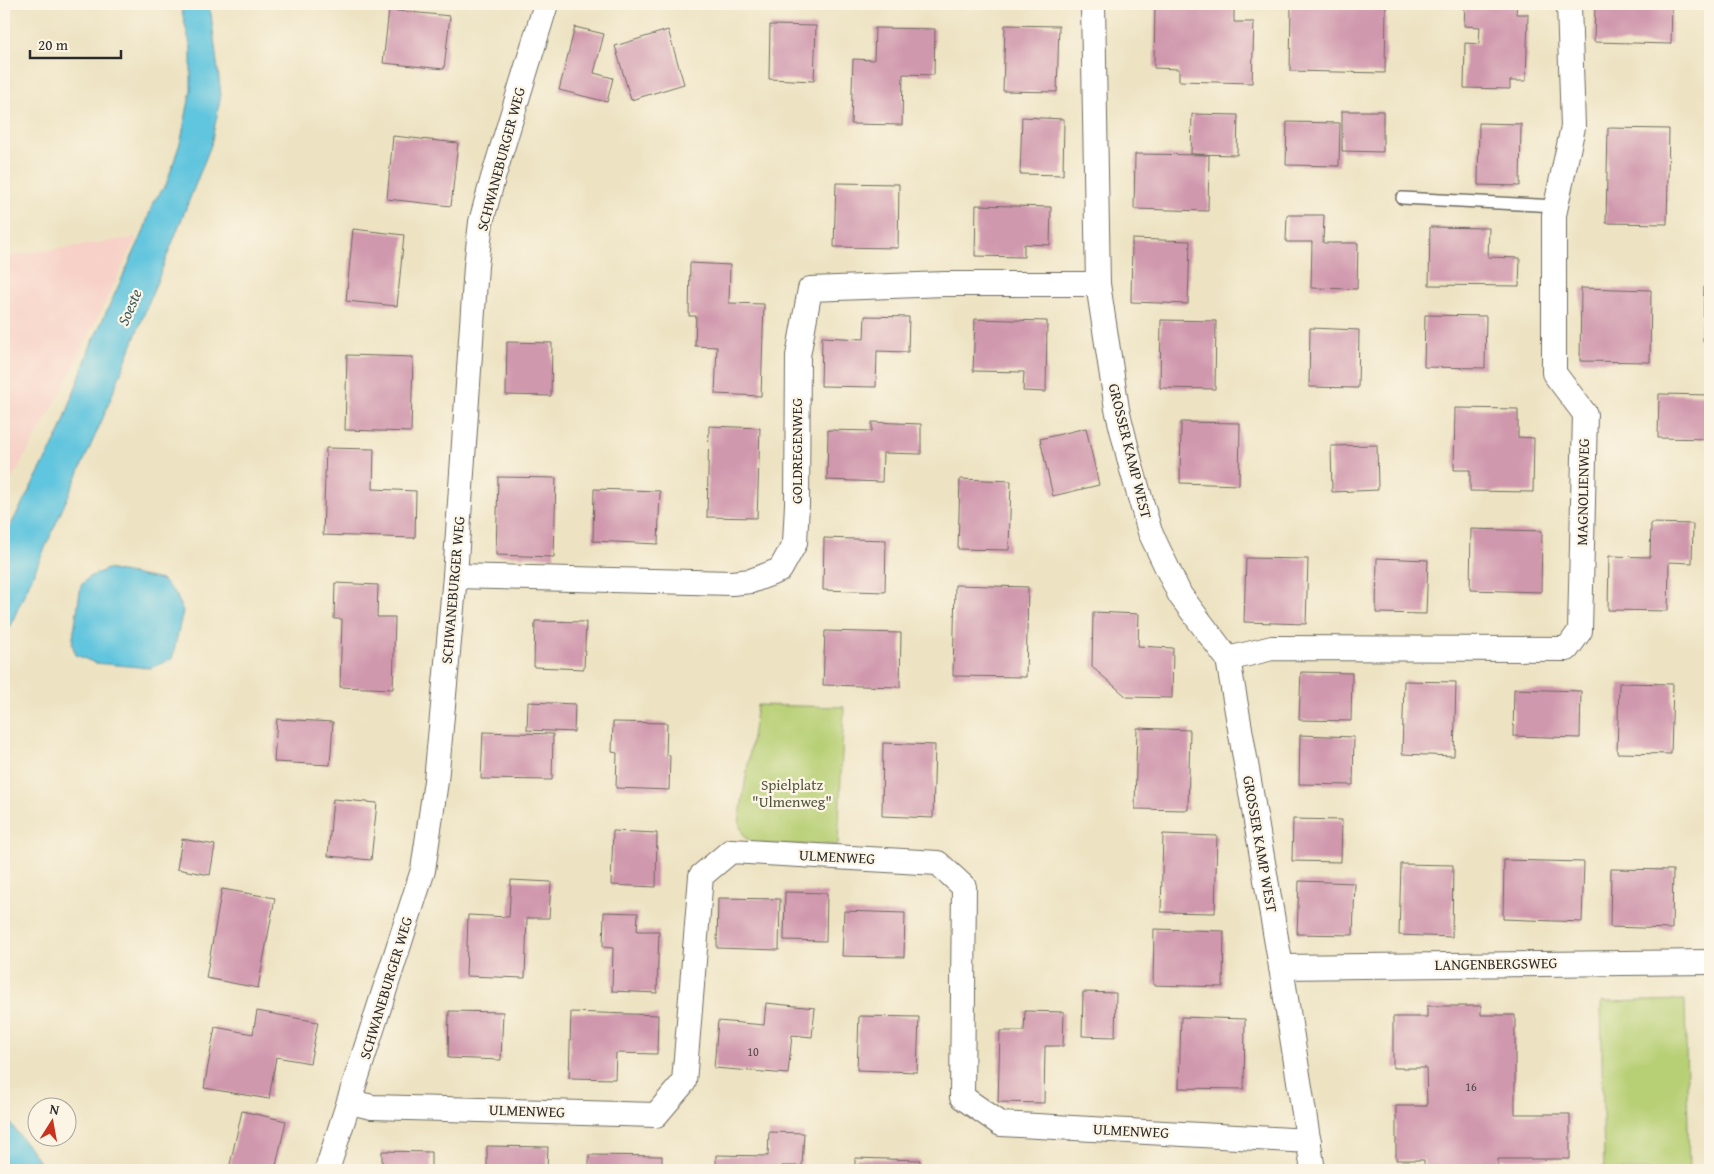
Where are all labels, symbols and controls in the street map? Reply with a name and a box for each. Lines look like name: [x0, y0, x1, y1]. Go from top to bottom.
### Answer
scale bar: [30, 28, 121, 60]
text: 20 m: [38, 34, 69, 55]
street label: SCHWANEBURGER WEG: [471, 84, 530, 233]
water label: Soeste: [111, 284, 148, 329]
street label: GROSSER KAMP WEST: [1104, 381, 1158, 521]
street label: GOLDREGENWEG: [786, 398, 807, 504]
street label: MAGNOLIENWEG: [1571, 438, 1594, 546]
street label: SCHWANEBURGER WEG: [436, 515, 469, 665]
park label: Spielplatz "Ulmenweg": [752, 774, 832, 812]
street label: GROSSER KAMP WEST: [1238, 774, 1283, 914]
street label: ULMENWEG: [798, 844, 876, 869]
street label: SCHWANEBURGER WEG: [354, 914, 417, 1062]
street label: LANGENBERGSWEG: [1435, 952, 1558, 975]
house number: 10: [747, 1043, 759, 1060]
house number: 16: [1465, 1078, 1477, 1095]
north arrow: [28, 1096, 78, 1146]
text: N: [48, 1099, 62, 1120]
street label: ULMENWEG: [489, 1099, 566, 1122]
street label: ULMENWEG: [1092, 1118, 1170, 1143]

